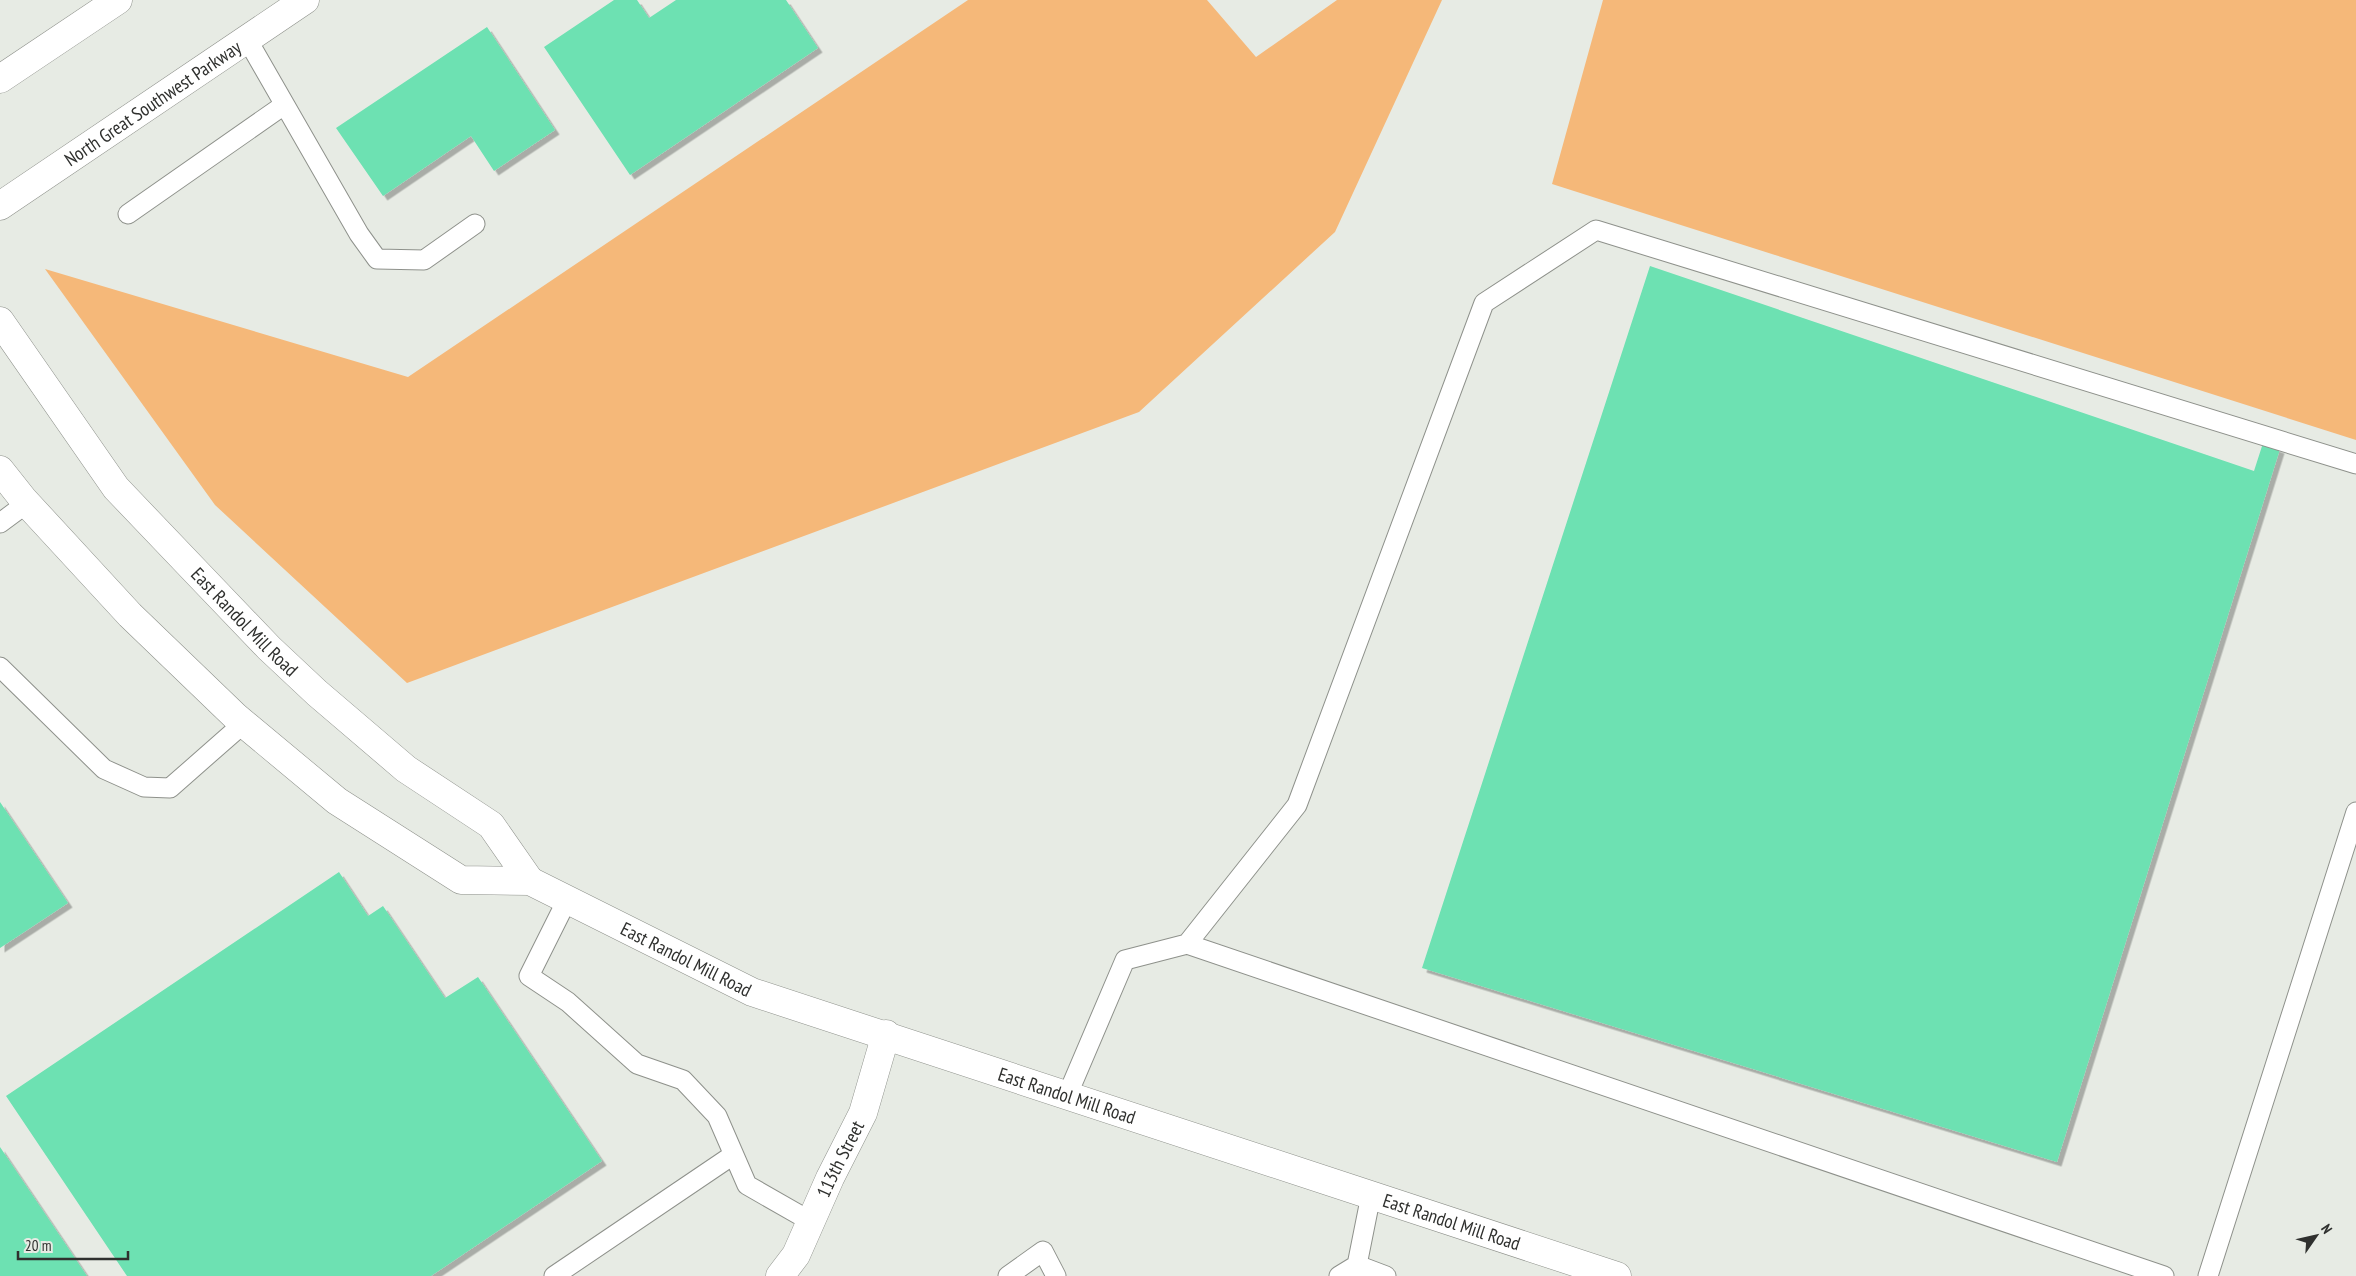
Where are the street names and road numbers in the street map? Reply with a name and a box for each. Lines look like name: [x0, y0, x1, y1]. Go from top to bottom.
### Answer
street label: North Great Southwest Parkway: [60, 34, 246, 171]
street label: East Randol Mill Road: [186, 562, 303, 681]
street label: East Randol Mill Road: [617, 916, 756, 1002]
street label: East Randol Mill Road: [995, 1062, 1139, 1129]
street label: 113th Street: [811, 1116, 869, 1201]
street label: East Randol Mill Road: [1380, 1188, 1523, 1255]

